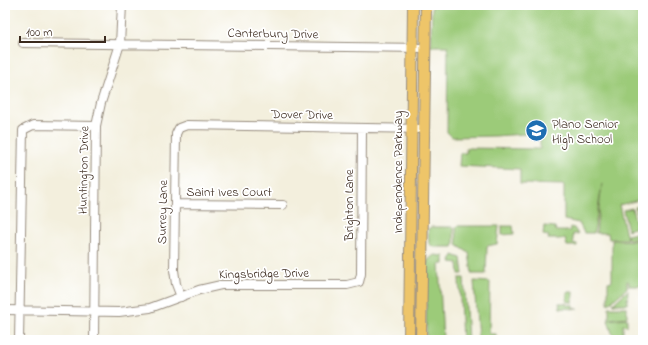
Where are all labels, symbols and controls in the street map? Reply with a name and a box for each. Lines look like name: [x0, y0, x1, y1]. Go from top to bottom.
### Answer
scale bar: [20, 18, 105, 44]
text: 100 m: [26, 24, 53, 42]
street label: Canterbury Drive: [227, 24, 319, 45]
street label: Dover Drive: [270, 105, 333, 125]
street label: Independence Parkway: [389, 111, 409, 233]
place label: Plano Senior High School: [552, 115, 619, 150]
school or university icon: Plano Senior High School: [524, 118, 550, 144]
street label: Huntington Drive: [74, 126, 95, 214]
street label: Brighton Lane: [340, 169, 360, 242]
street label: Surrey Lane: [153, 180, 174, 244]
street label: Saint Ives Court: [186, 183, 272, 202]
street label: Kingsbridge Drive: [219, 264, 309, 285]

